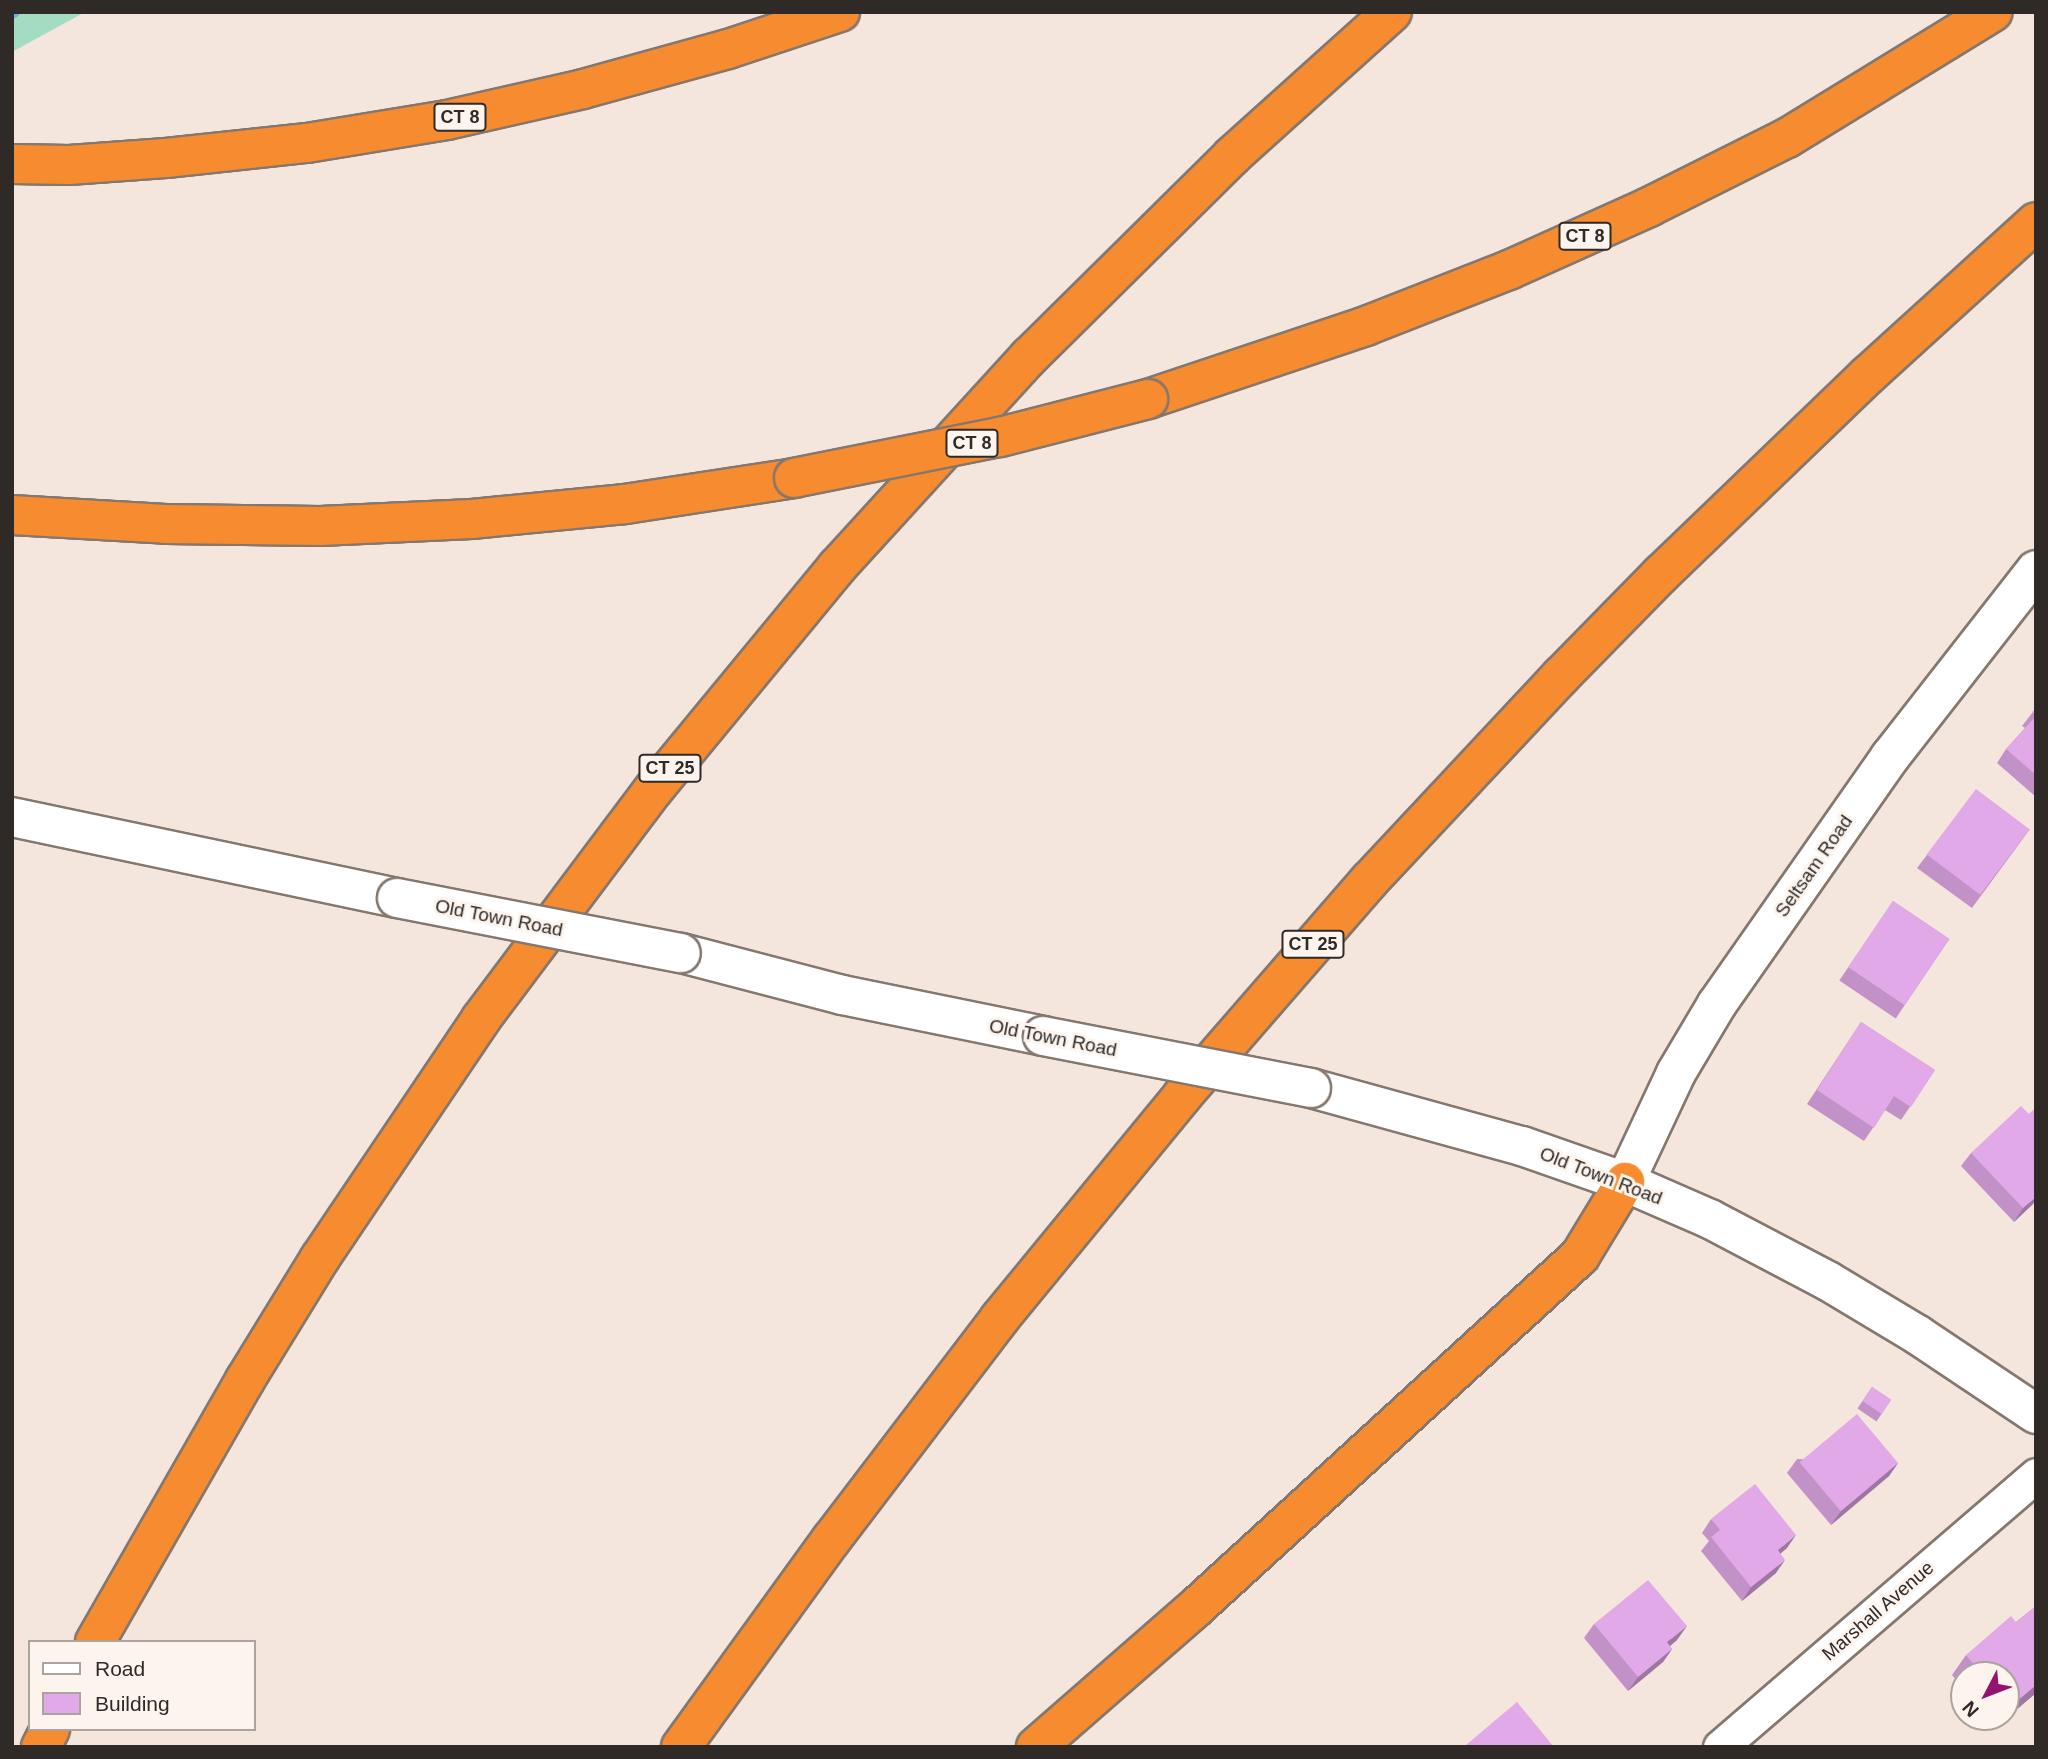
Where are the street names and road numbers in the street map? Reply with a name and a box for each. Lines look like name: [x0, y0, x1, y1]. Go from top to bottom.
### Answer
road number: CT 8: [432, 103, 488, 132]
road number: CT 8: [1557, 222, 1613, 250]
road number: CT 8: [944, 428, 1000, 458]
road number: CT 25: [637, 754, 703, 782]
street label: Seltsam Road: [1770, 811, 1858, 921]
street label: Old Town Road: [433, 894, 565, 942]
road number: CT 25: [1280, 930, 1346, 959]
street label: Old Town Road: [987, 1014, 1119, 1062]
street label: Old Town Road: [1536, 1142, 1666, 1210]
street label: Marshall Avenue: [1817, 1556, 1939, 1666]

